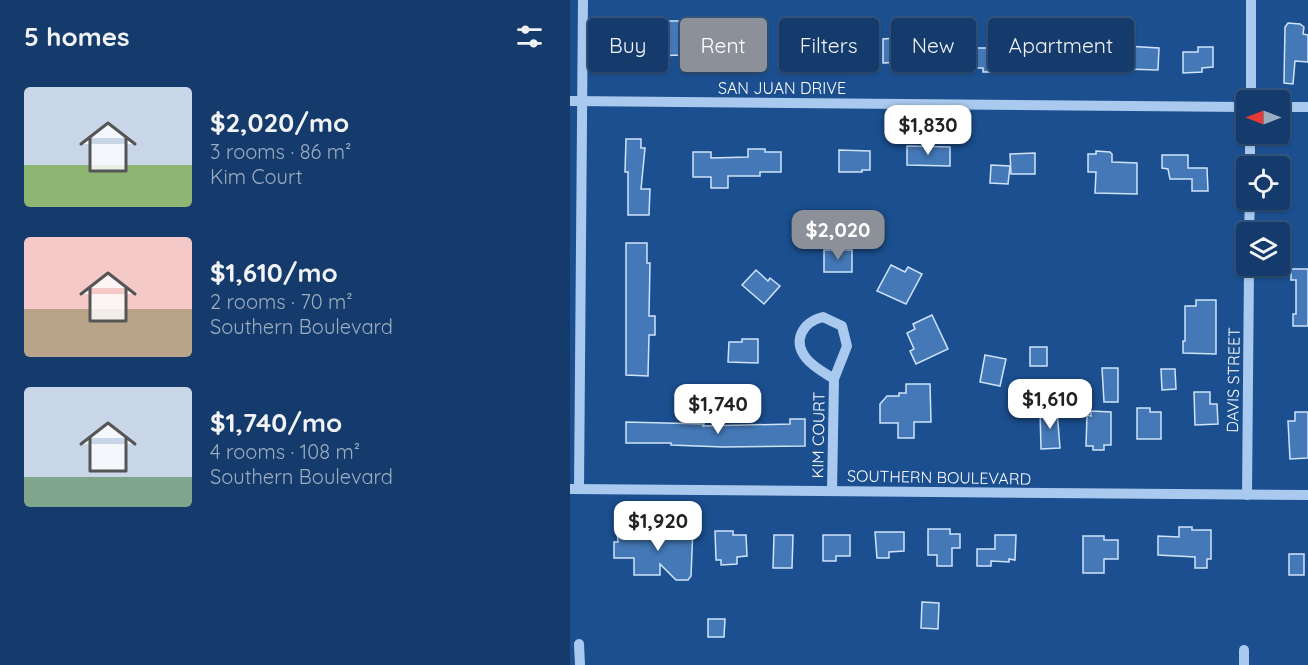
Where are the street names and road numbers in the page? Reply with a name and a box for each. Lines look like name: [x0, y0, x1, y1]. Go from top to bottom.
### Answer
street label: SAN JUAN DRIVE: [718, 78, 846, 98]
street label: DAVIS STREET: [1222, 327, 1244, 433]
street label: KIM COURT: [807, 391, 829, 478]
street label: SOUTHERN BOULEVARD: [847, 465, 1031, 489]

